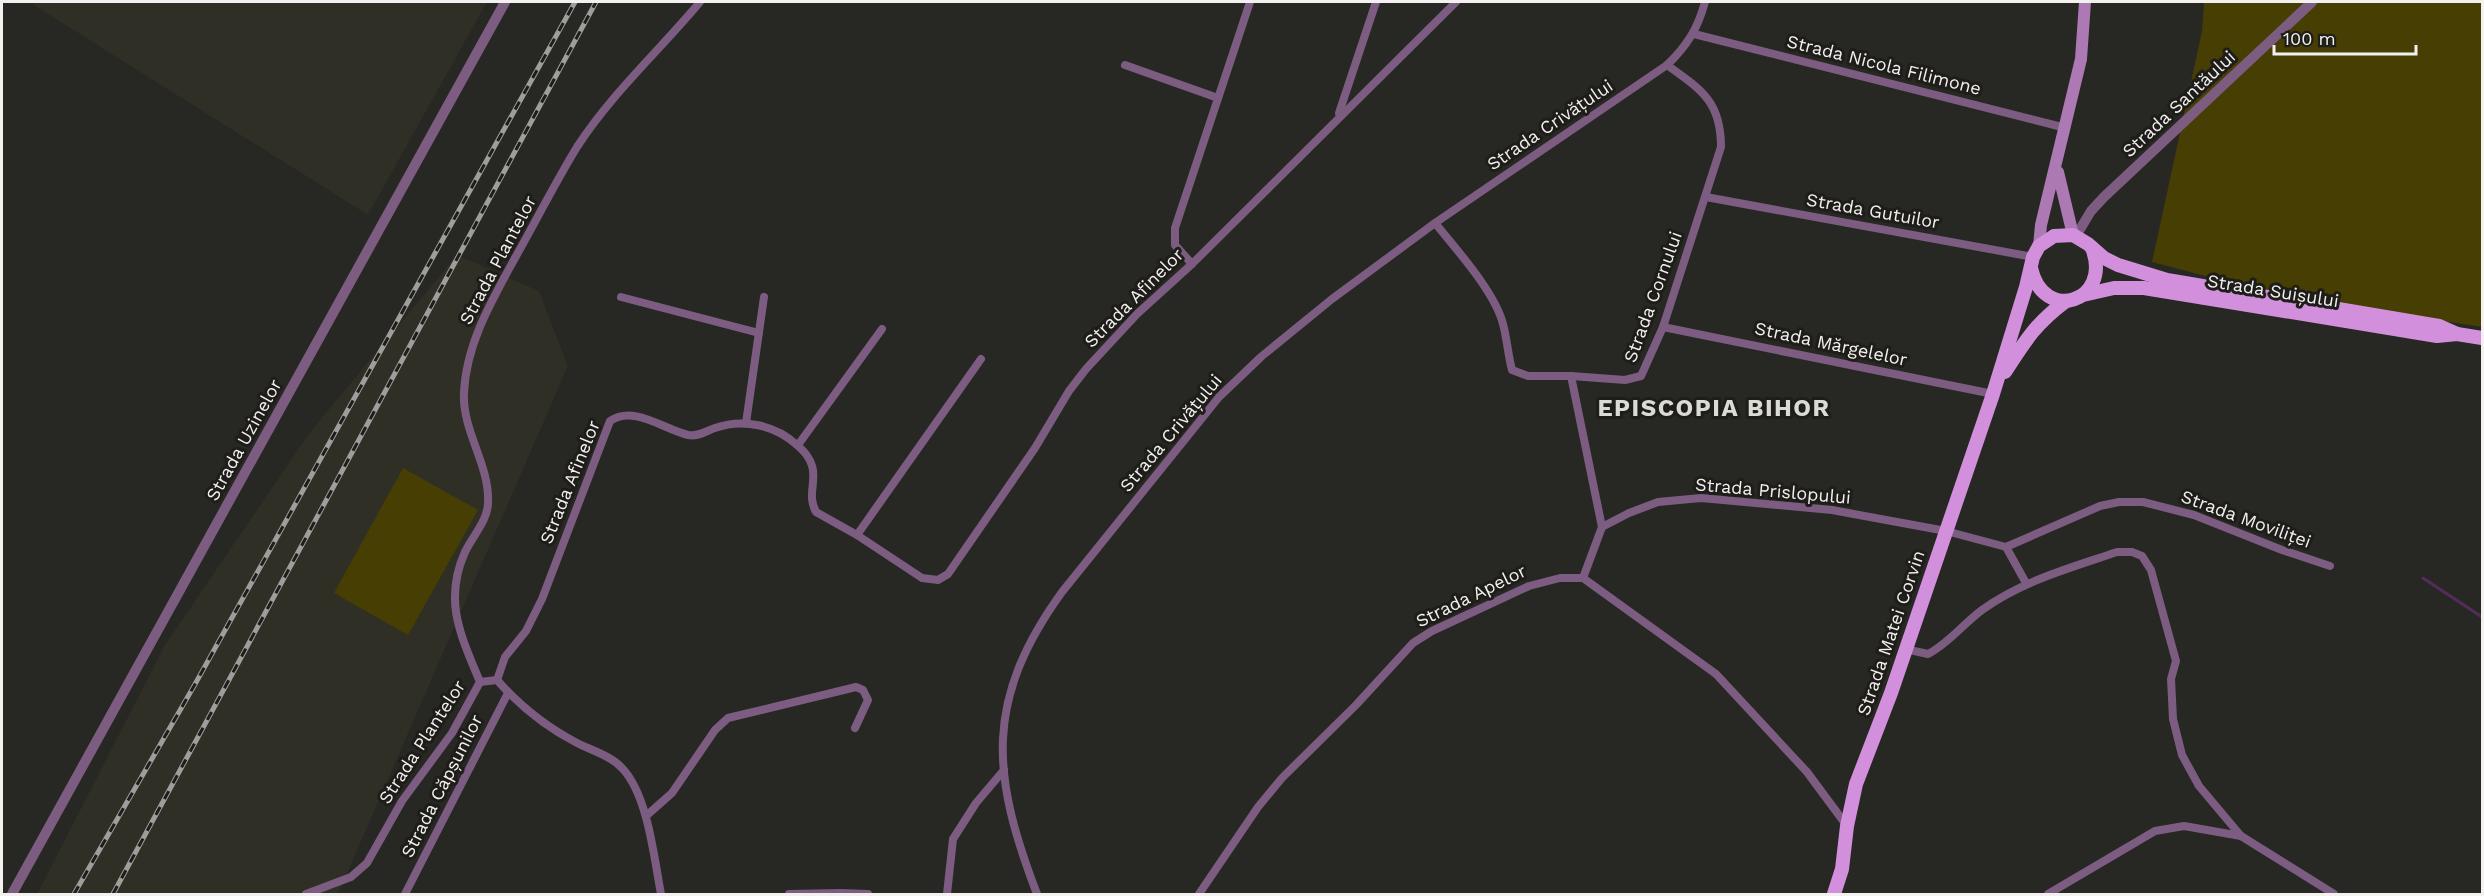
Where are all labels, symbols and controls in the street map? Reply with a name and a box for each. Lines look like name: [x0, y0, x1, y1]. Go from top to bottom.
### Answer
scale bar: [2274, 18, 2416, 56]
text: 100 m: [2283, 28, 2336, 49]
street label: Strada Nicola Filimone: [1785, 30, 1983, 99]
street label: Strada Santăului: [2118, 46, 2239, 161]
street label: Strada Crivățului: [1483, 75, 1617, 174]
street label: Strada Gutuilor: [1805, 188, 1941, 233]
street label: Strada Plantelor: [455, 192, 540, 328]
street label: Strada Cornului: [1619, 229, 1686, 365]
street label: Strada Afinelor: [1080, 244, 1188, 352]
street label: Strada Suișului: [2206, 270, 2340, 311]
street label: Strada Mărgelelor: [1753, 317, 1909, 370]
street label: Strada Crivățului: [1115, 370, 1226, 496]
street label: Strada Uzinelor: [201, 375, 286, 504]
district label: EPISCOPIA BIHOR: [1597, 394, 1831, 422]
street label: Strada Afinelor: [535, 417, 604, 547]
street label: Strada Prislopului: [1694, 473, 1852, 508]
street label: Strada Moviliței: [2178, 485, 2314, 552]
street label: Strada Matei Corvin: [1852, 547, 1929, 718]
street label: Strada Apelor: [1412, 560, 1529, 631]
street label: Strada Plantelor: [374, 676, 469, 807]
street label: Strada Căpșunilor: [396, 711, 487, 861]

